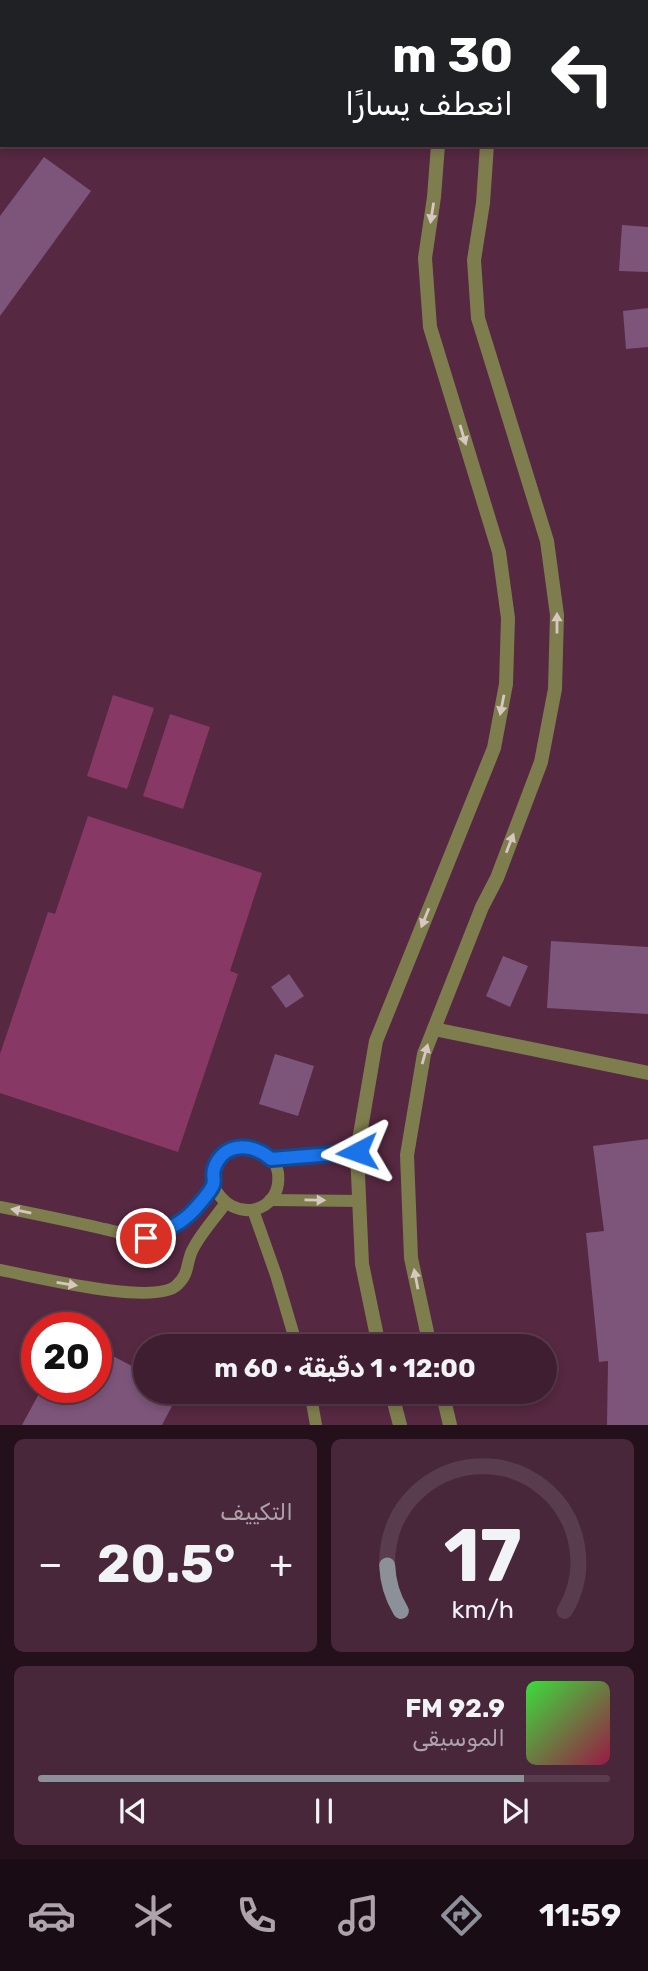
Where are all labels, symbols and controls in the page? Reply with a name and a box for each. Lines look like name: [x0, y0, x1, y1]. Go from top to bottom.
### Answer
text: 30 m: [392, 26, 513, 84]
icon: left: [537, 28, 628, 119]
text: انعطف يسارًا: [345, 85, 513, 123]
one-way arrow: [426, 202, 437, 224]
one-way arrow: [459, 425, 469, 446]
one-way arrow: [551, 611, 563, 633]
one-way arrow: [496, 694, 507, 716]
one-way arrow: [505, 832, 516, 853]
one-way arrow: [419, 908, 430, 929]
one-way arrow: [420, 1043, 431, 1065]
position arrow: [320, 1115, 394, 1189]
one-way arrow: [304, 1194, 326, 1206]
one-way arrow: [10, 1205, 32, 1216]
pin: [116, 1208, 176, 1268]
icon: arrive: [127, 1219, 165, 1257]
one-way arrow: [410, 1268, 421, 1290]
one-way arrow: [56, 1279, 78, 1290]
speed limit sign: 20: [21, 1312, 112, 1403]
text: 12:00 · 1 دقيقة · 60 m: [214, 1353, 476, 1384]
text: التكييف: [220, 1498, 293, 1526]
text: 17: [444, 1514, 521, 1600]
text: 20.5°: [97, 1533, 235, 1595]
text: −: [38, 1541, 63, 1587]
text: +: [269, 1541, 293, 1587]
text: km/h: [451, 1595, 514, 1624]
text: 92.9 FM: [405, 1693, 505, 1724]
text: الموسيقى: [412, 1724, 505, 1752]
icon: previous: [114, 1792, 152, 1830]
icon: pause: [305, 1792, 343, 1830]
icon: next: [496, 1792, 534, 1830]
icon: car: [27, 1891, 76, 1940]
icon: climate: [129, 1891, 178, 1940]
icon: phone: [232, 1891, 281, 1940]
icon: music: [334, 1891, 383, 1940]
icon: directions: [437, 1891, 486, 1940]
text: 11:59: [539, 1896, 621, 1934]

